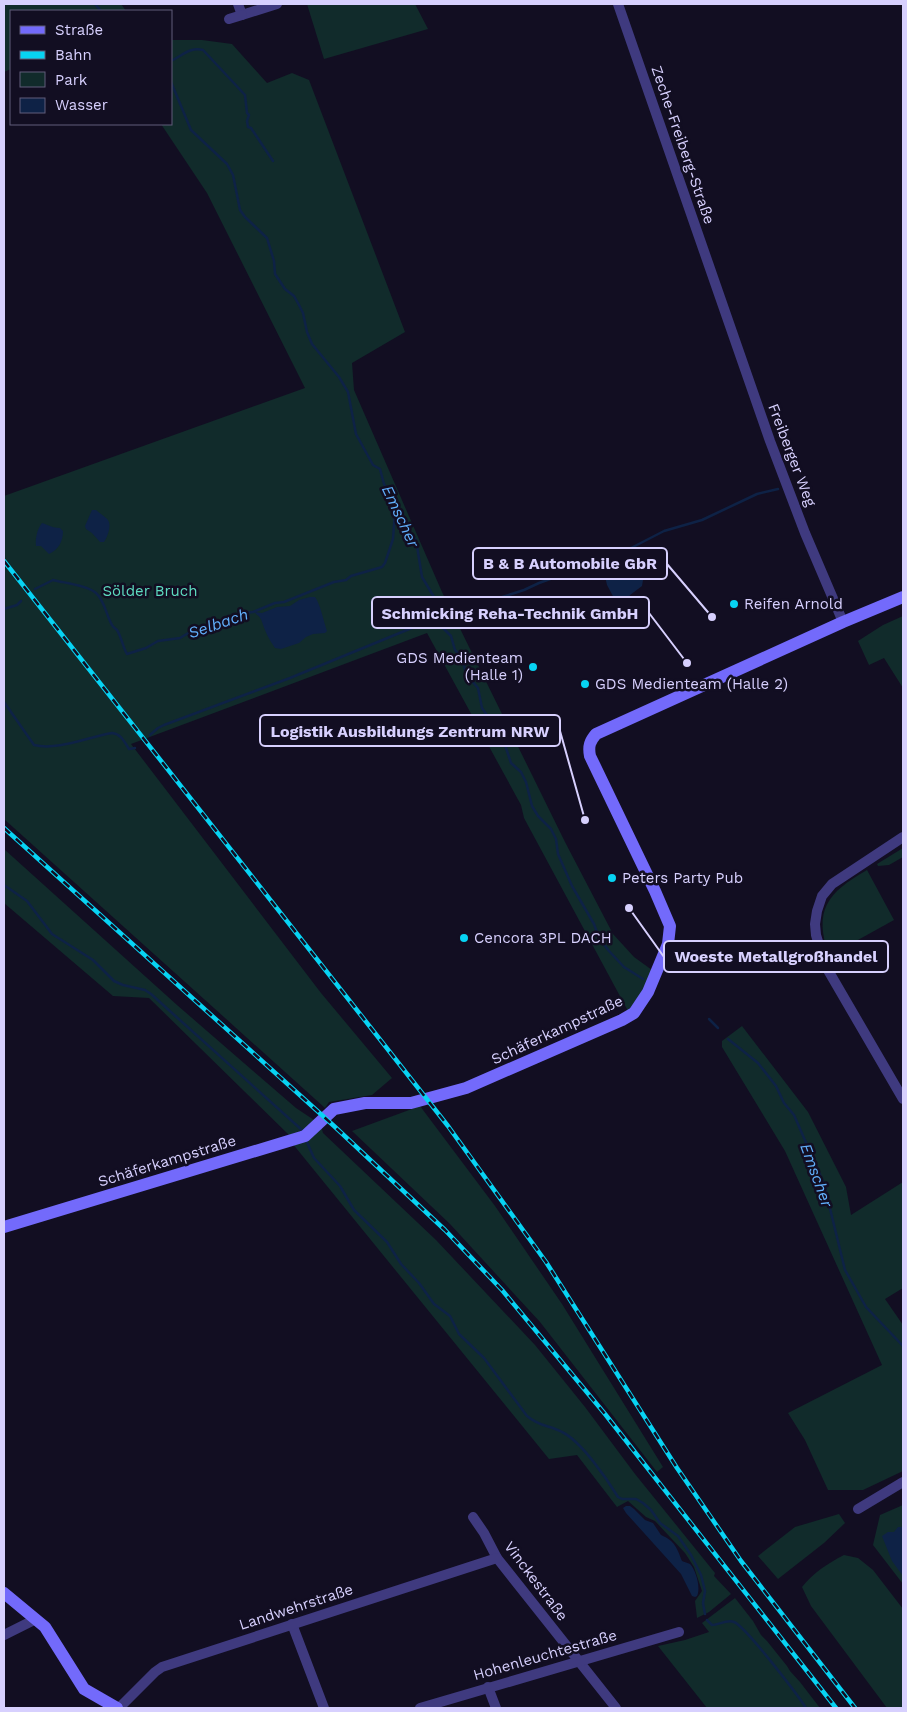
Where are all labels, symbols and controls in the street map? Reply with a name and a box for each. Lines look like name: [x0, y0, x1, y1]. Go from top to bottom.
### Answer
legend: [10, 10, 172, 125]
text: Straße: [55, 21, 103, 39]
text: Bahn: [55, 46, 92, 64]
street label: Zeche-Freiberg-Straße: [647, 64, 719, 226]
text: Park: [55, 71, 88, 89]
text: Wasser: [55, 96, 108, 114]
street label: Freiberger Weg: [764, 401, 820, 509]
water label: Emscher: [378, 482, 424, 551]
callout: B & B Automobile GbR: [473, 548, 667, 579]
text: B & B Automobile GbR: [483, 554, 657, 573]
park label: Sölder Bruch: [102, 582, 198, 600]
place label: Reifen Arnold: [744, 595, 843, 613]
callout: Schmicking Reha-Technik GmbH: [372, 597, 649, 628]
marker: Reifen Arnold: [728, 598, 740, 610]
water label: Selbach: [186, 604, 251, 643]
text: Schmicking Reha-Technik GmbH: [382, 604, 638, 623]
place label: GDS Medienteam (Halle 1): [396, 649, 523, 684]
marker: GDS Medienteam (Halle 1): [527, 661, 539, 673]
place label: GDS Medienteam (Halle 2): [595, 675, 788, 693]
marker: GDS Medienteam (Halle 2): [579, 678, 591, 690]
callout: Logistik Ausbildungs Zentrum NRW: [260, 715, 560, 746]
text: Logistik Ausbildungs Zentrum NRW: [270, 722, 550, 741]
place label: Peters Party Pub: [622, 869, 743, 887]
marker: Peters Party Pub: [606, 872, 618, 884]
place label: Cencora 3PL DACH: [474, 929, 612, 947]
marker: Cencora 3PL DACH: [458, 932, 470, 944]
callout: Woeste Metallgroßhandel: [664, 941, 888, 972]
text: Woeste Metallgroßhandel: [674, 947, 878, 966]
street label: Schäferkampstraße: [488, 992, 626, 1068]
street label: Schäferkampstraße: [96, 1131, 238, 1191]
water label: Emscher: [796, 1141, 837, 1210]
street label: Vinckestraße: [500, 1538, 572, 1624]
street label: Landwehrstraße: [237, 1580, 355, 1634]
street label: Hohenleuchtestraße: [471, 1626, 619, 1684]

